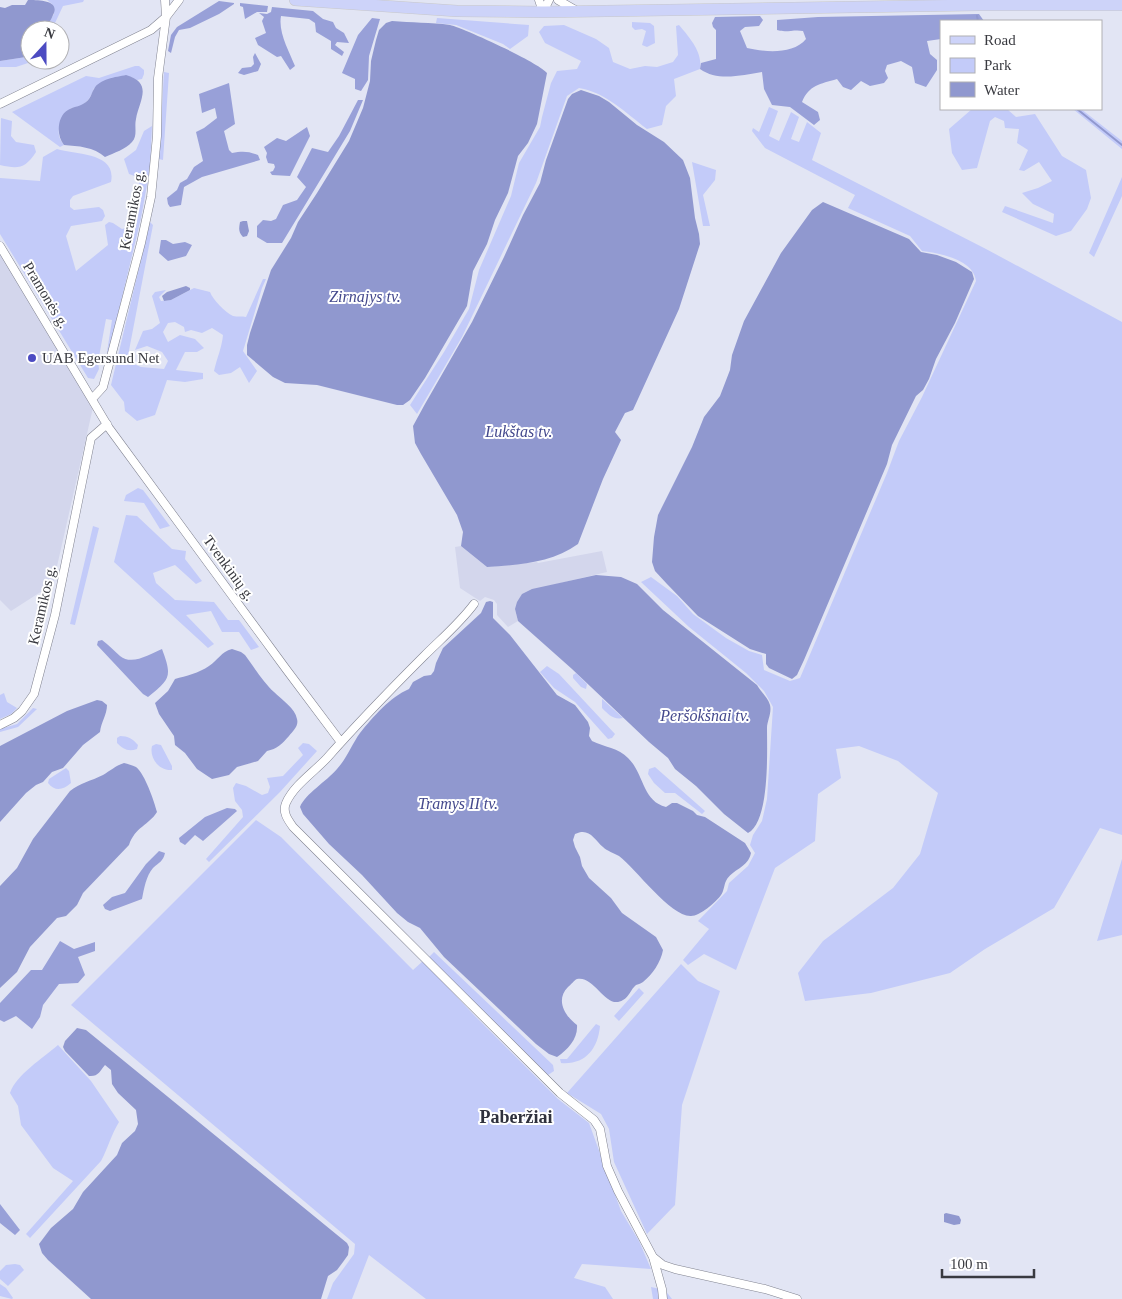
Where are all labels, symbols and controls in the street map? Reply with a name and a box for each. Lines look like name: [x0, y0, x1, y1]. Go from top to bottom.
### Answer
north arrow: [20, 20, 70, 70]
legend: [940, 20, 1102, 110]
text: N: [42, 25, 57, 42]
text: Road: [984, 32, 1016, 48]
text: Park: [984, 57, 1012, 73]
text: Water: [984, 82, 1019, 98]
street label: Keramikos g.: [116, 169, 148, 251]
street label: Pramonės g.: [20, 259, 72, 331]
water label: Zirnajys tv.: [329, 288, 401, 306]
place label: UAB Egersund Net: [42, 350, 160, 366]
marker: UAB Egersund Net: [26, 352, 38, 364]
water label: Lukštas tv.: [484, 423, 553, 440]
street label: Tvenkinių g.: [200, 532, 258, 604]
street label: Keramikos g.: [25, 564, 59, 646]
water label: Peršokšnai tv.: [659, 707, 750, 724]
water label: Tramys II tv.: [418, 795, 498, 813]
district label: Paberžiai: [480, 1107, 552, 1127]
scale bar: [942, 1246, 1034, 1278]
text: 100 m: [950, 1256, 988, 1272]

